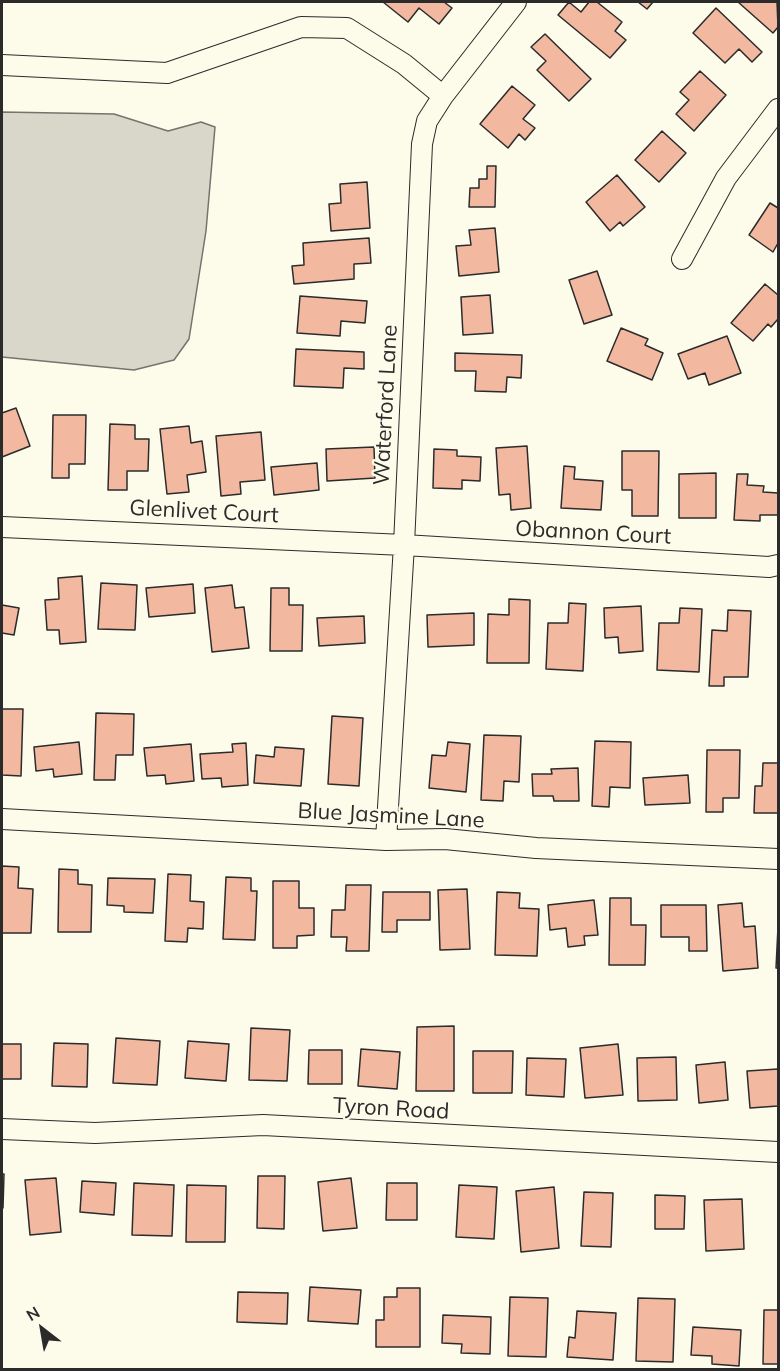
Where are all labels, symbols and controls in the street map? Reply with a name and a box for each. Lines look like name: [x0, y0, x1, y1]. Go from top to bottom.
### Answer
street label: Waterford Lane: [369, 324, 403, 486]
street label: Glenlivet Court: [129, 495, 279, 529]
street label: Obannon Court: [514, 516, 672, 550]
street label: Blue Jasmine Lane: [297, 798, 485, 834]
street label: Tyron Road: [332, 1093, 450, 1125]
north arrow: [12, 1299, 72, 1359]
text: N: [22, 1302, 43, 1325]

